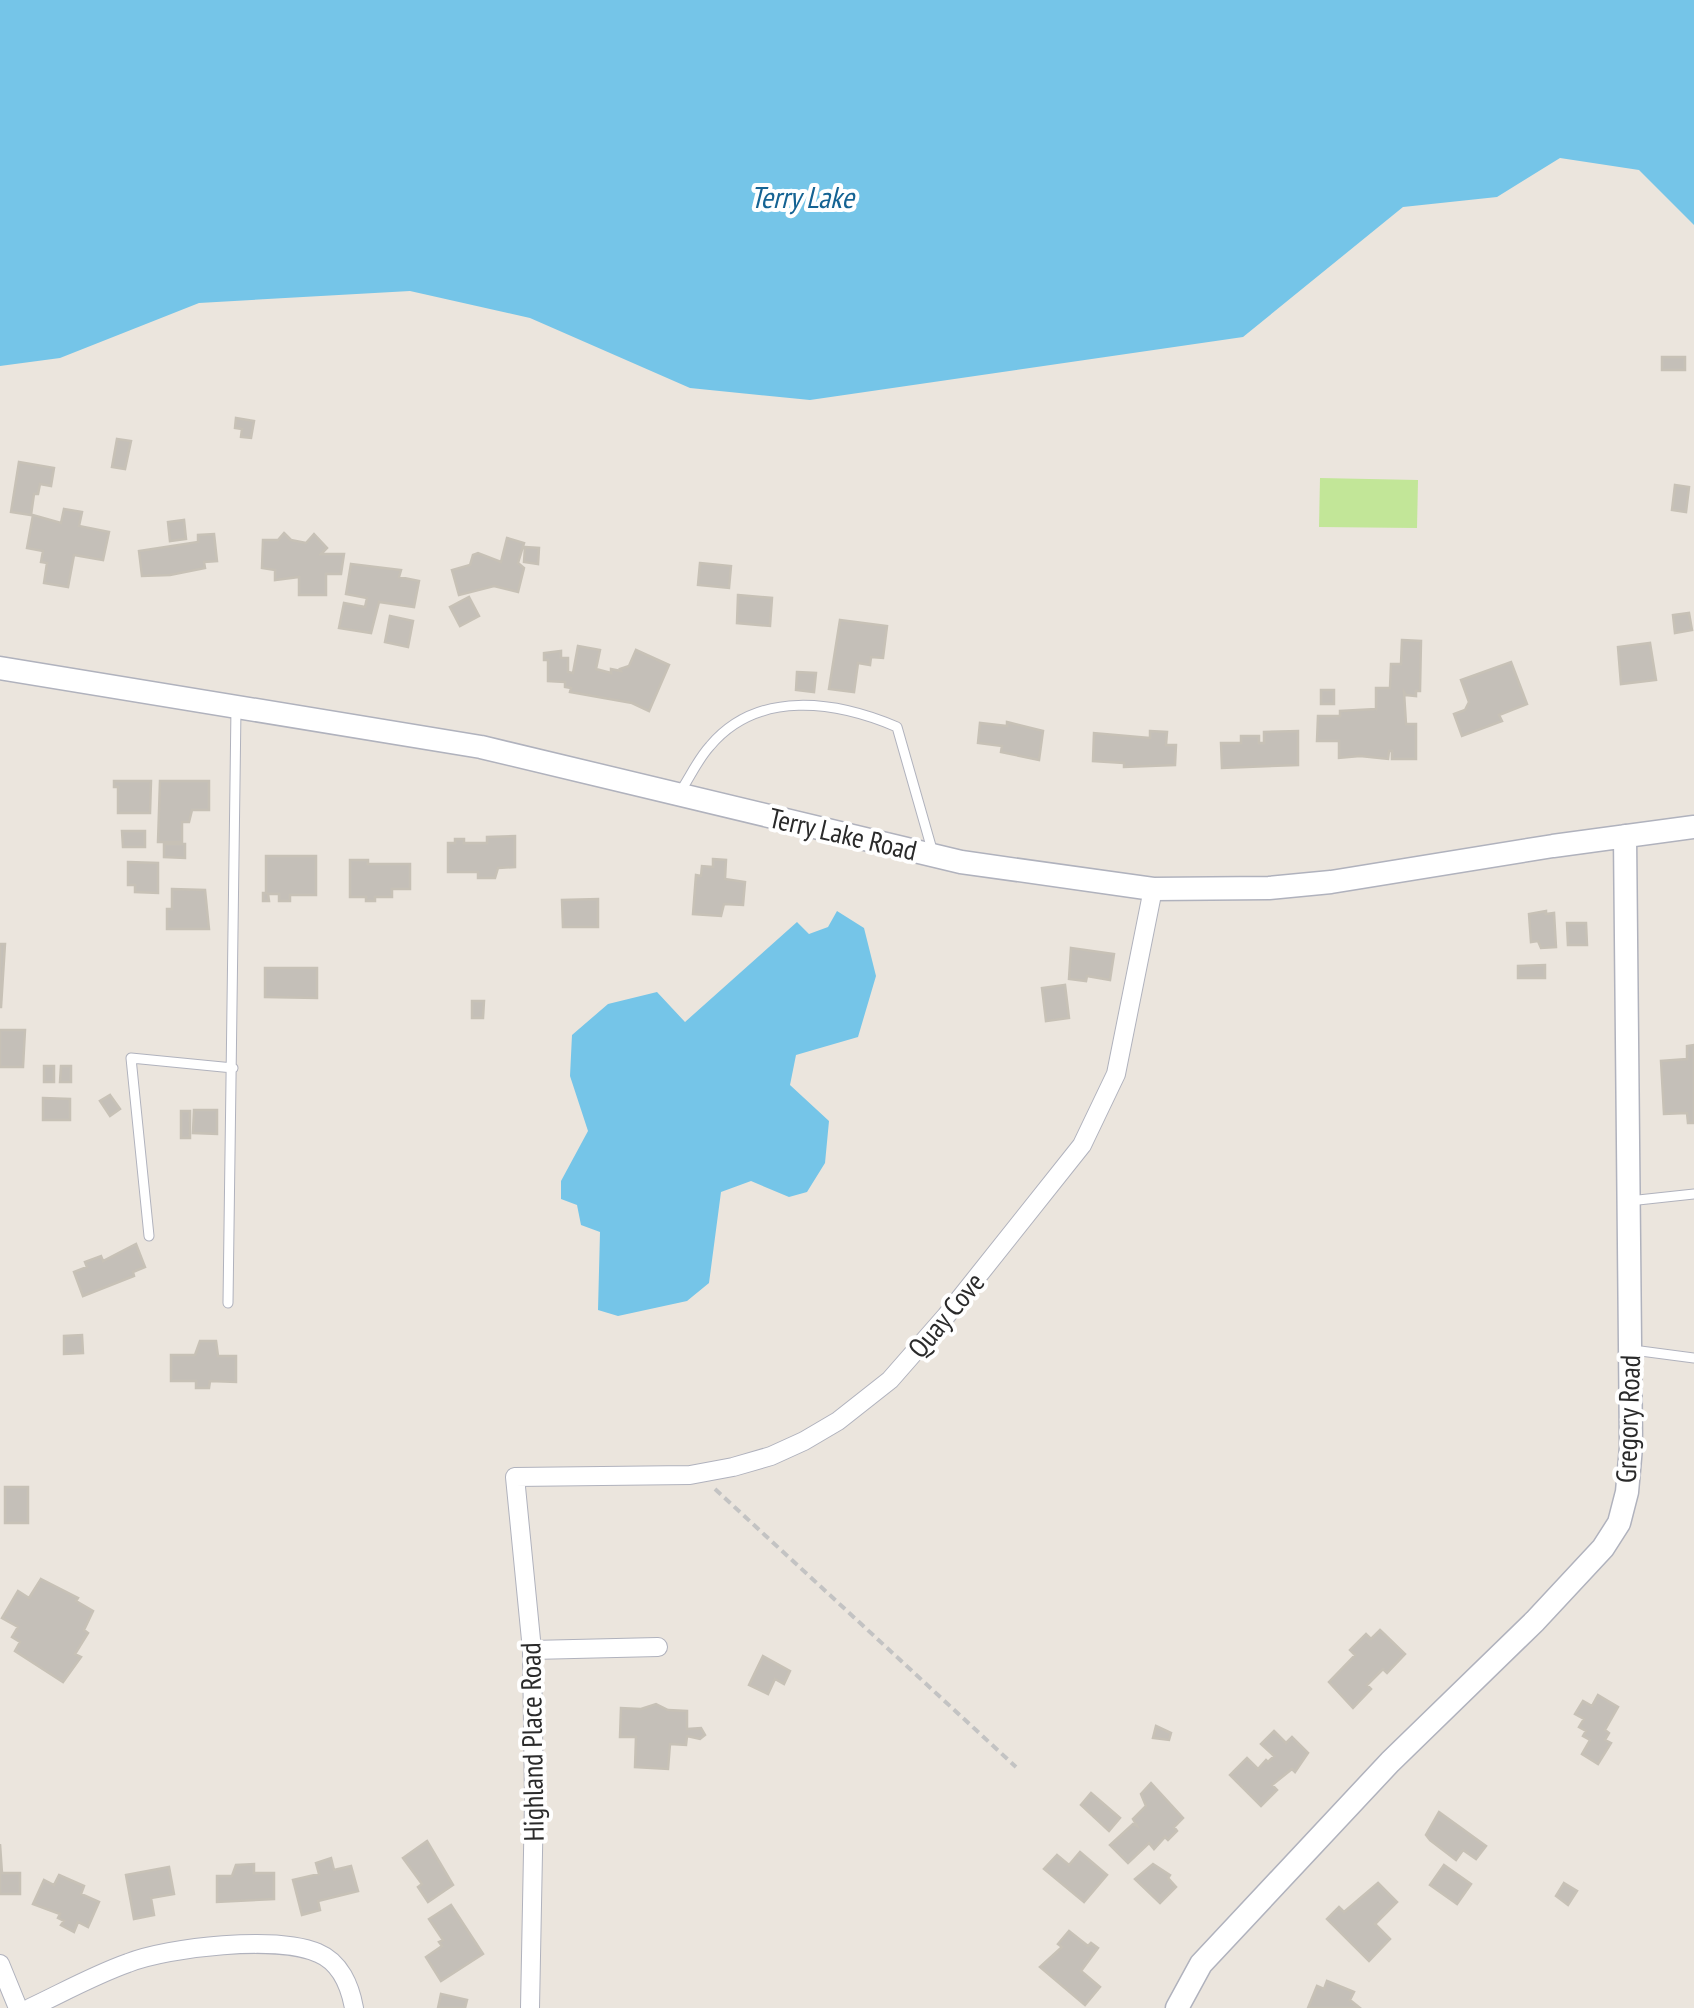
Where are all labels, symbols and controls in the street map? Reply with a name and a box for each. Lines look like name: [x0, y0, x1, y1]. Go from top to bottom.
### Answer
water label: Terry Lake: [750, 177, 855, 216]
street label: Terry Lake Road: [766, 799, 921, 868]
street label: Quay Cove: [899, 1264, 992, 1365]
street label: Gregory Road: [1607, 1354, 1648, 1484]
street label: Highland Place Road: [511, 1642, 552, 1842]

